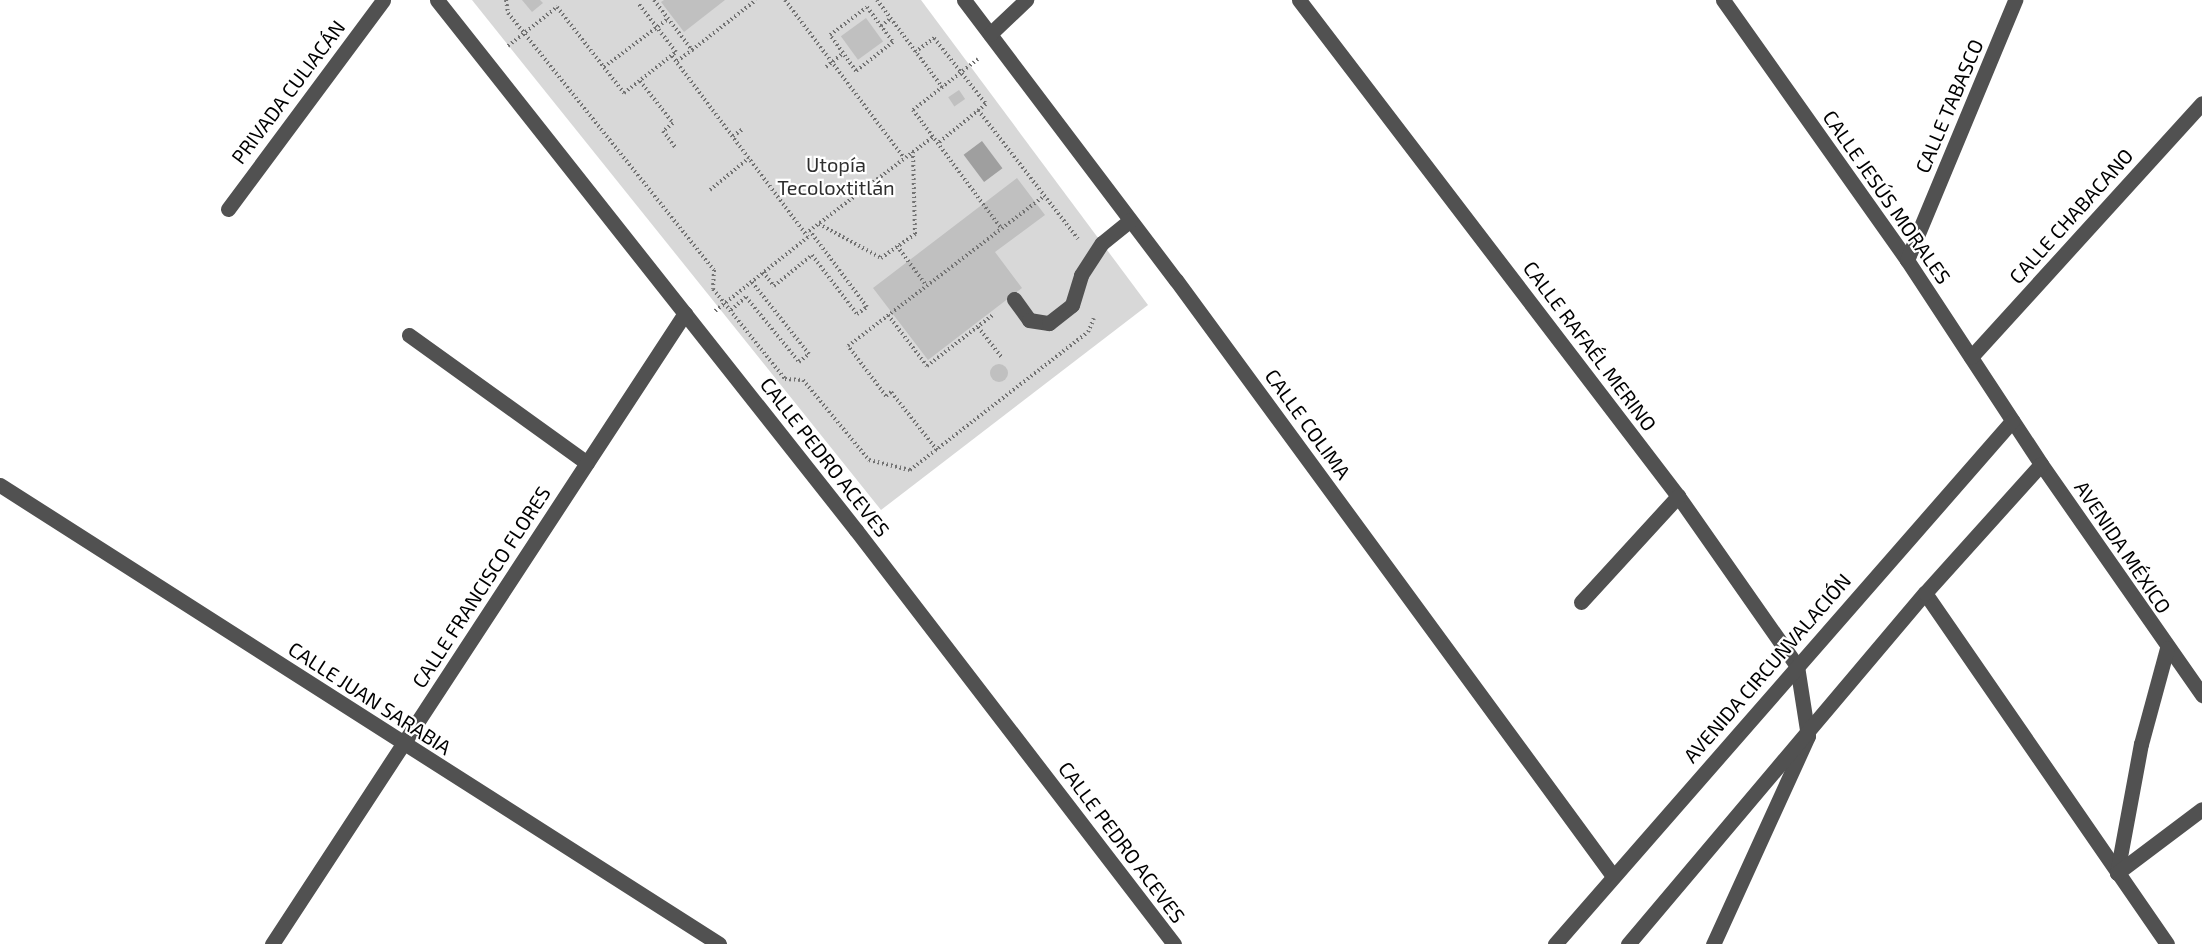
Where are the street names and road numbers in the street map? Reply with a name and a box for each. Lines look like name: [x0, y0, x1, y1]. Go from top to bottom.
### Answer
street label: PRIVADA CULIACÁN: [226, 15, 350, 169]
street label: CALLE TABASCO: [1910, 35, 1988, 177]
street label: CALLE JESÚS MORALES: [1818, 105, 1956, 289]
street label: CALLE CHABACANO: [2004, 144, 2138, 288]
street label: CALLE RAFAÉL MERINO: [1518, 256, 1662, 436]
street label: CALLE COLIMA: [1260, 364, 1356, 484]
street label: CALLE PEDRO ACEVES: [755, 372, 895, 542]
street label: AVENIDA MÉXICO: [2070, 476, 2176, 618]
street label: CALLE FRANCISCO FLORES: [407, 482, 555, 692]
street label: AVENIDA CIRCUNVALACIÓN: [1678, 568, 1856, 768]
street label: CALLE JUAN SARABIA: [284, 636, 456, 760]
street label: CALLE PEDRO ACEVES: [1053, 756, 1191, 928]

